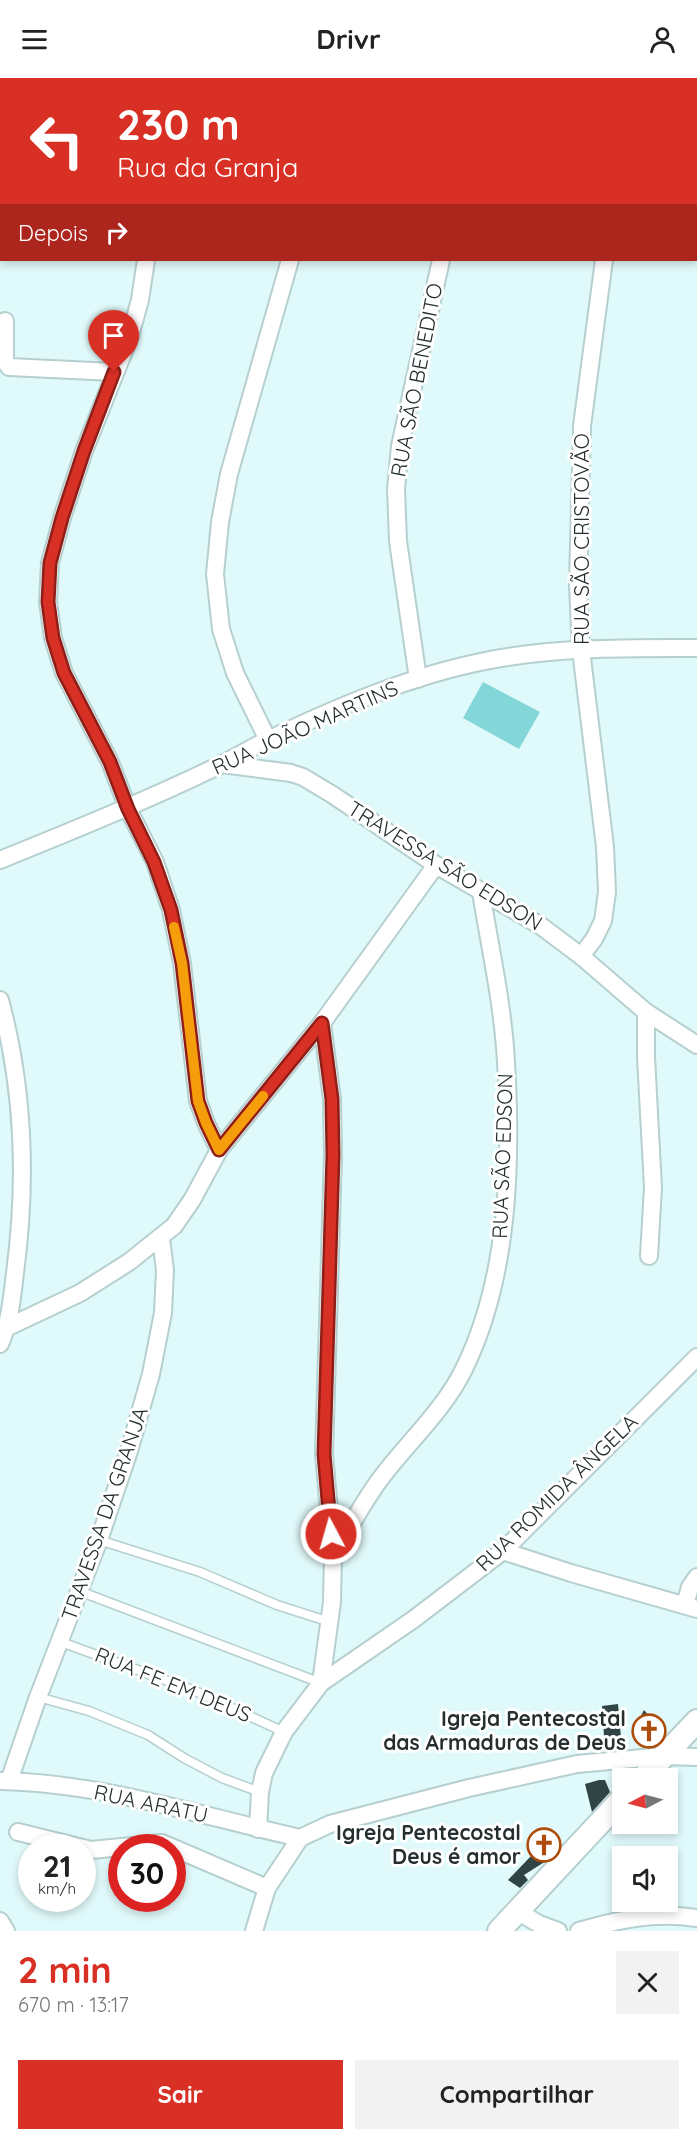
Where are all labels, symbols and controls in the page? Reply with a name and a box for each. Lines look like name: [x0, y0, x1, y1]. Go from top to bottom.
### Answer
text: Drivr: [316, 22, 381, 56]
icon: menu: [18, 23, 51, 56]
icon: person: [646, 23, 679, 56]
text: 230 m: [117, 98, 240, 151]
icon: left: [18, 102, 96, 180]
text: Rua da Granja: [117, 150, 298, 184]
icon: right: [100, 216, 133, 249]
text: Depois: [18, 219, 88, 247]
street label: RUA SÃO BENEDITO: [384, 281, 448, 479]
pin: [88, 310, 139, 372]
icon: arrive: [97, 319, 130, 352]
street label: RUA SÃO CRISTOVÃO: [568, 433, 594, 645]
street label: RUA JOÃO MARTINS: [207, 674, 402, 780]
street label: TRAVESSA SÃO EDSON: [343, 795, 548, 936]
street label: RUA SÃO EDSON: [486, 1073, 518, 1239]
street label: TRAVESSA DA GRANJA: [55, 1403, 153, 1624]
street label: RUA ROMIDA ÂNGELA: [470, 1408, 643, 1576]
position arrow: [299, 1502, 363, 1566]
street label: RUA FE EM DEUS: [91, 1641, 255, 1727]
place label: Igreja Pentecostal das Armaduras de Deus: [383, 1705, 626, 1755]
church icon: Igreja Pentecostal das Armaduras de Deus: [631, 1713, 667, 1749]
north arrow: [612, 1768, 678, 1834]
map controls: [612, 1768, 678, 1912]
street label: RUA ARATU: [92, 1778, 211, 1828]
place label: Igreja Pentecostal Deus é amor: [336, 1819, 521, 1869]
church icon: Igreja Pentecostal Deus é amor: [526, 1827, 562, 1863]
speed limit sign: 30: [108, 1834, 186, 1912]
button: sound: [612, 1846, 678, 1912]
text: 21: [43, 1847, 71, 1885]
text: km/h: [38, 1879, 76, 1898]
text: 2 min: [18, 1947, 112, 1992]
button: close: [616, 1951, 679, 2014]
text: 670 m · 13:17: [18, 1992, 129, 2017]
button: Sair: [18, 2060, 343, 2129]
button: Compartilhar: [355, 2060, 679, 2129]

